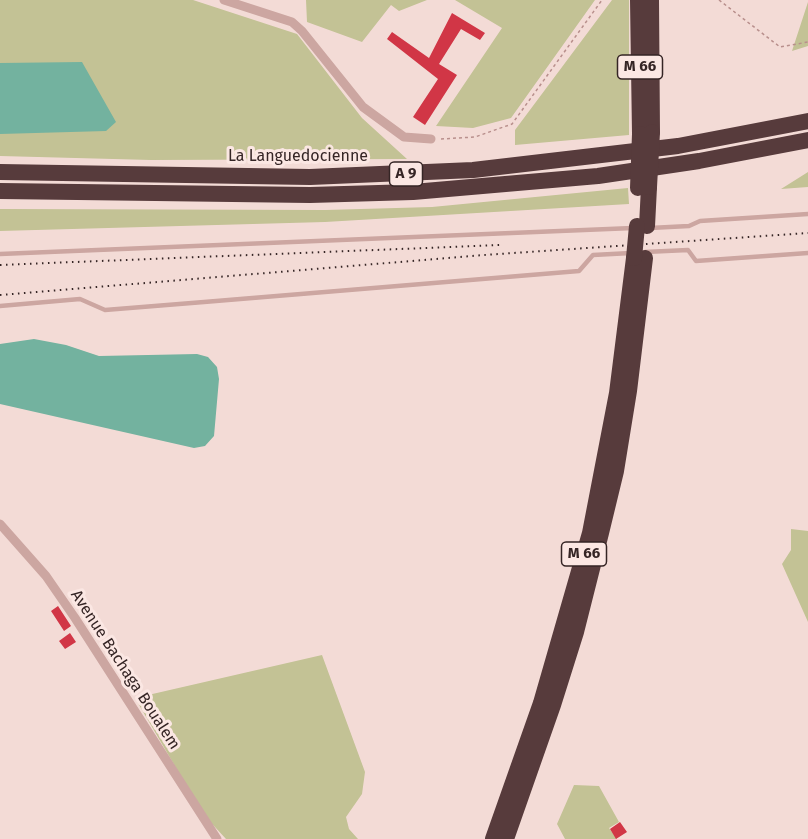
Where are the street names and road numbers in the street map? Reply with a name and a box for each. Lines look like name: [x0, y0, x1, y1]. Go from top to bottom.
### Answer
road number: M 66: [618, 55, 662, 79]
street label: La Languedocienne: [228, 147, 368, 167]
road number: A 9: [390, 162, 422, 186]
road number: M 66: [562, 542, 606, 566]
street label: Avenue Bachaga Boualem: [66, 587, 184, 753]

